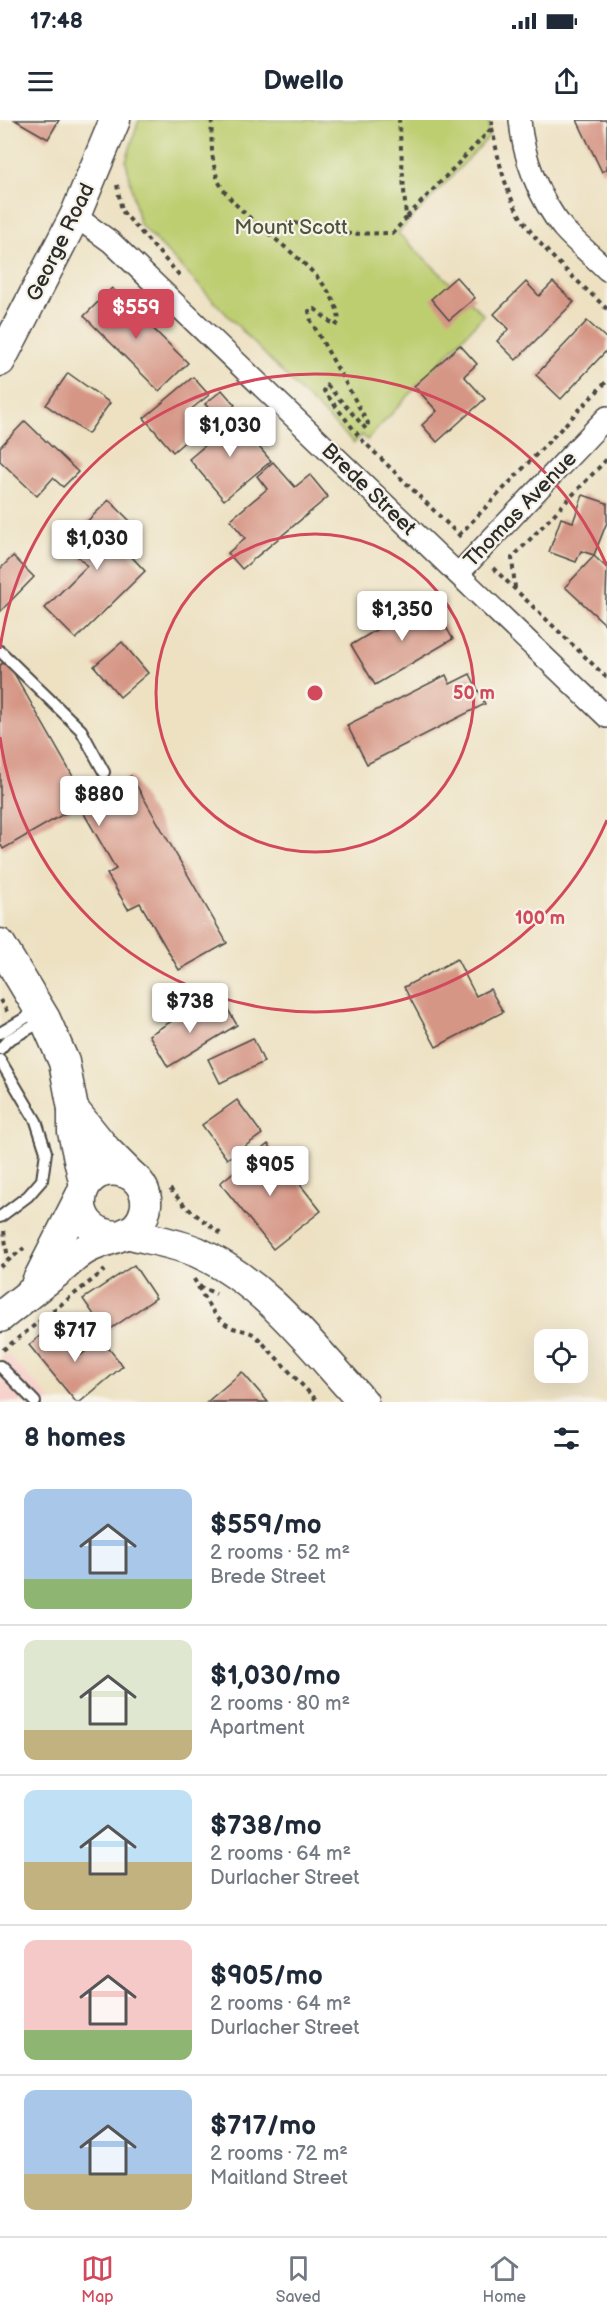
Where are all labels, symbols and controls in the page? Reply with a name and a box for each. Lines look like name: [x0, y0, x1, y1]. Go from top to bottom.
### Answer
text: 17:48: [30, 8, 83, 35]
icon: menu: [24, 65, 57, 98]
text: Dwello: [263, 65, 344, 97]
icon: share: [550, 65, 583, 98]
street label: George Road: [21, 179, 100, 305]
park label: Mount Scott: [234, 215, 348, 240]
pin: $559: [100, 289, 172, 340]
text: $559: [112, 296, 160, 320]
pin: $1,030: [181, 407, 279, 458]
text: $1,030: [199, 414, 261, 438]
street label: Brede Street: [316, 438, 421, 541]
street label: Thomas Avenue: [459, 446, 582, 572]
pin: $1,030: [48, 520, 146, 571]
text: $1,030: [66, 527, 128, 551]
pin: $1,350: [353, 591, 451, 642]
text: $1,350: [371, 598, 433, 622]
centre of rings: [305, 683, 325, 703]
text: 50 m: [453, 683, 495, 704]
pin: $880: [63, 776, 135, 827]
text: $880: [74, 783, 124, 807]
text: 100 m: [515, 908, 565, 929]
pin: $738: [154, 983, 226, 1034]
text: $738: [166, 990, 214, 1014]
pin: $905: [234, 1146, 306, 1197]
text: $905: [246, 1153, 294, 1177]
pin: $717: [39, 1312, 111, 1363]
text: $717: [53, 1319, 97, 1343]
map controls: [534, 1329, 588, 1383]
button: locate: [534, 1329, 588, 1383]
icon: filters: [550, 1422, 583, 1455]
text: 8 homes: [24, 1423, 126, 1454]
text: $559/mo: [210, 1510, 322, 1541]
icon: home: [72, 1513, 144, 1585]
text: 2 rooms · 52 m²: [210, 1541, 350, 1565]
text: Brede Street: [210, 1565, 326, 1589]
text: $1,030/mo: [210, 1661, 341, 1692]
icon: home: [72, 1664, 144, 1736]
text: 2 rooms · 80 m²: [210, 1692, 350, 1716]
text: Apartment: [210, 1716, 305, 1740]
text: $738/mo: [210, 1811, 321, 1842]
icon: home: [72, 1814, 144, 1886]
text: 2 rooms · 64 m²: [210, 1842, 351, 1866]
text: Durlacher Street: [210, 1866, 359, 1890]
text: $905/mo: [210, 1961, 323, 1992]
icon: home: [72, 1964, 144, 2036]
text: 2 rooms · 64 m²: [210, 1992, 351, 2016]
text: Durlacher Street: [210, 2016, 359, 2040]
text: $717/mo: [210, 2111, 316, 2142]
icon: home: [72, 2114, 144, 2186]
text: 2 rooms · 72 m²: [210, 2142, 348, 2166]
text: Maitland Street: [210, 2166, 348, 2190]
tab: Map: [81, 2252, 114, 2307]
tab: Saved: [276, 2252, 321, 2307]
tab: Home: [483, 2252, 526, 2307]

